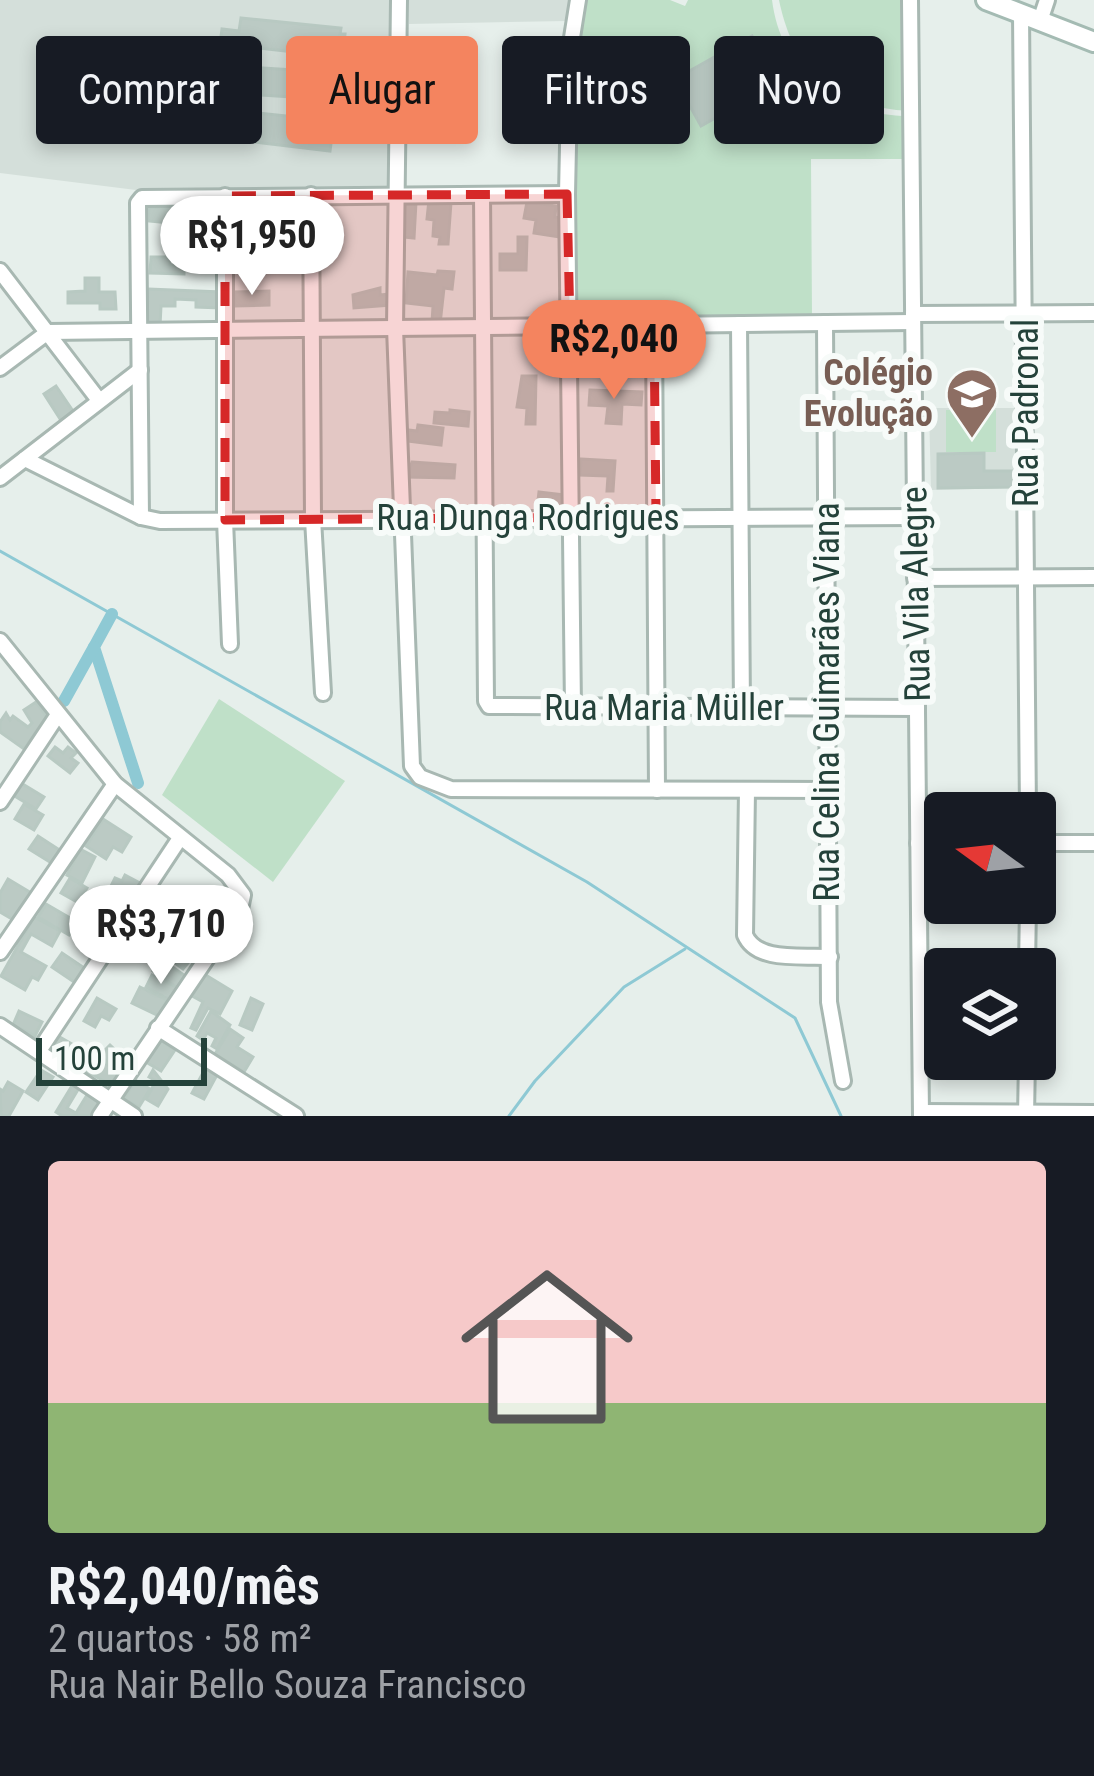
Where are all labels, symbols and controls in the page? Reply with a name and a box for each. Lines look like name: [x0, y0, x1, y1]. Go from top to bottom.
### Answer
chip: Comprar: [36, 36, 262, 144]
chip: Alugar: [286, 36, 478, 144]
chip: Filtros: [502, 36, 690, 144]
chip: Novo: [714, 36, 884, 144]
pin: R$1,950: [141, 196, 363, 298]
text: R$1,950: [187, 212, 317, 258]
pin: R$2,040: [503, 300, 725, 402]
text: R$2,040: [549, 316, 679, 362]
street label: Rua Padronal: [1005, 319, 1047, 507]
place label: Colégio Evolução: [804, 352, 933, 435]
school or university icon: Colégio Evolução: [944, 366, 1000, 440]
street label: Rua Vila Alegre: [893, 486, 939, 702]
street label: Rua Dunga Rodrigues: [376, 497, 680, 539]
street label: Rua Celina Guimarães Viana: [806, 502, 848, 902]
street label: Rua Maria Müller: [544, 687, 784, 729]
north arrow: [924, 792, 1056, 924]
map controls: [924, 792, 1056, 1080]
pin: R$3,710: [50, 885, 272, 987]
text: R$3,710: [96, 901, 226, 947]
button: layers: [924, 948, 1056, 1080]
scale bar: [36, 1032, 207, 1085]
text: 100 m: [54, 1039, 135, 1078]
icon: home: [439, 1239, 655, 1455]
text: R$2,040/mês: [48, 1557, 320, 1616]
text: 2 quartos · 58 m²: [48, 1616, 312, 1662]
text: Rua Nair Bello Souza Francisco: [48, 1662, 527, 1708]

